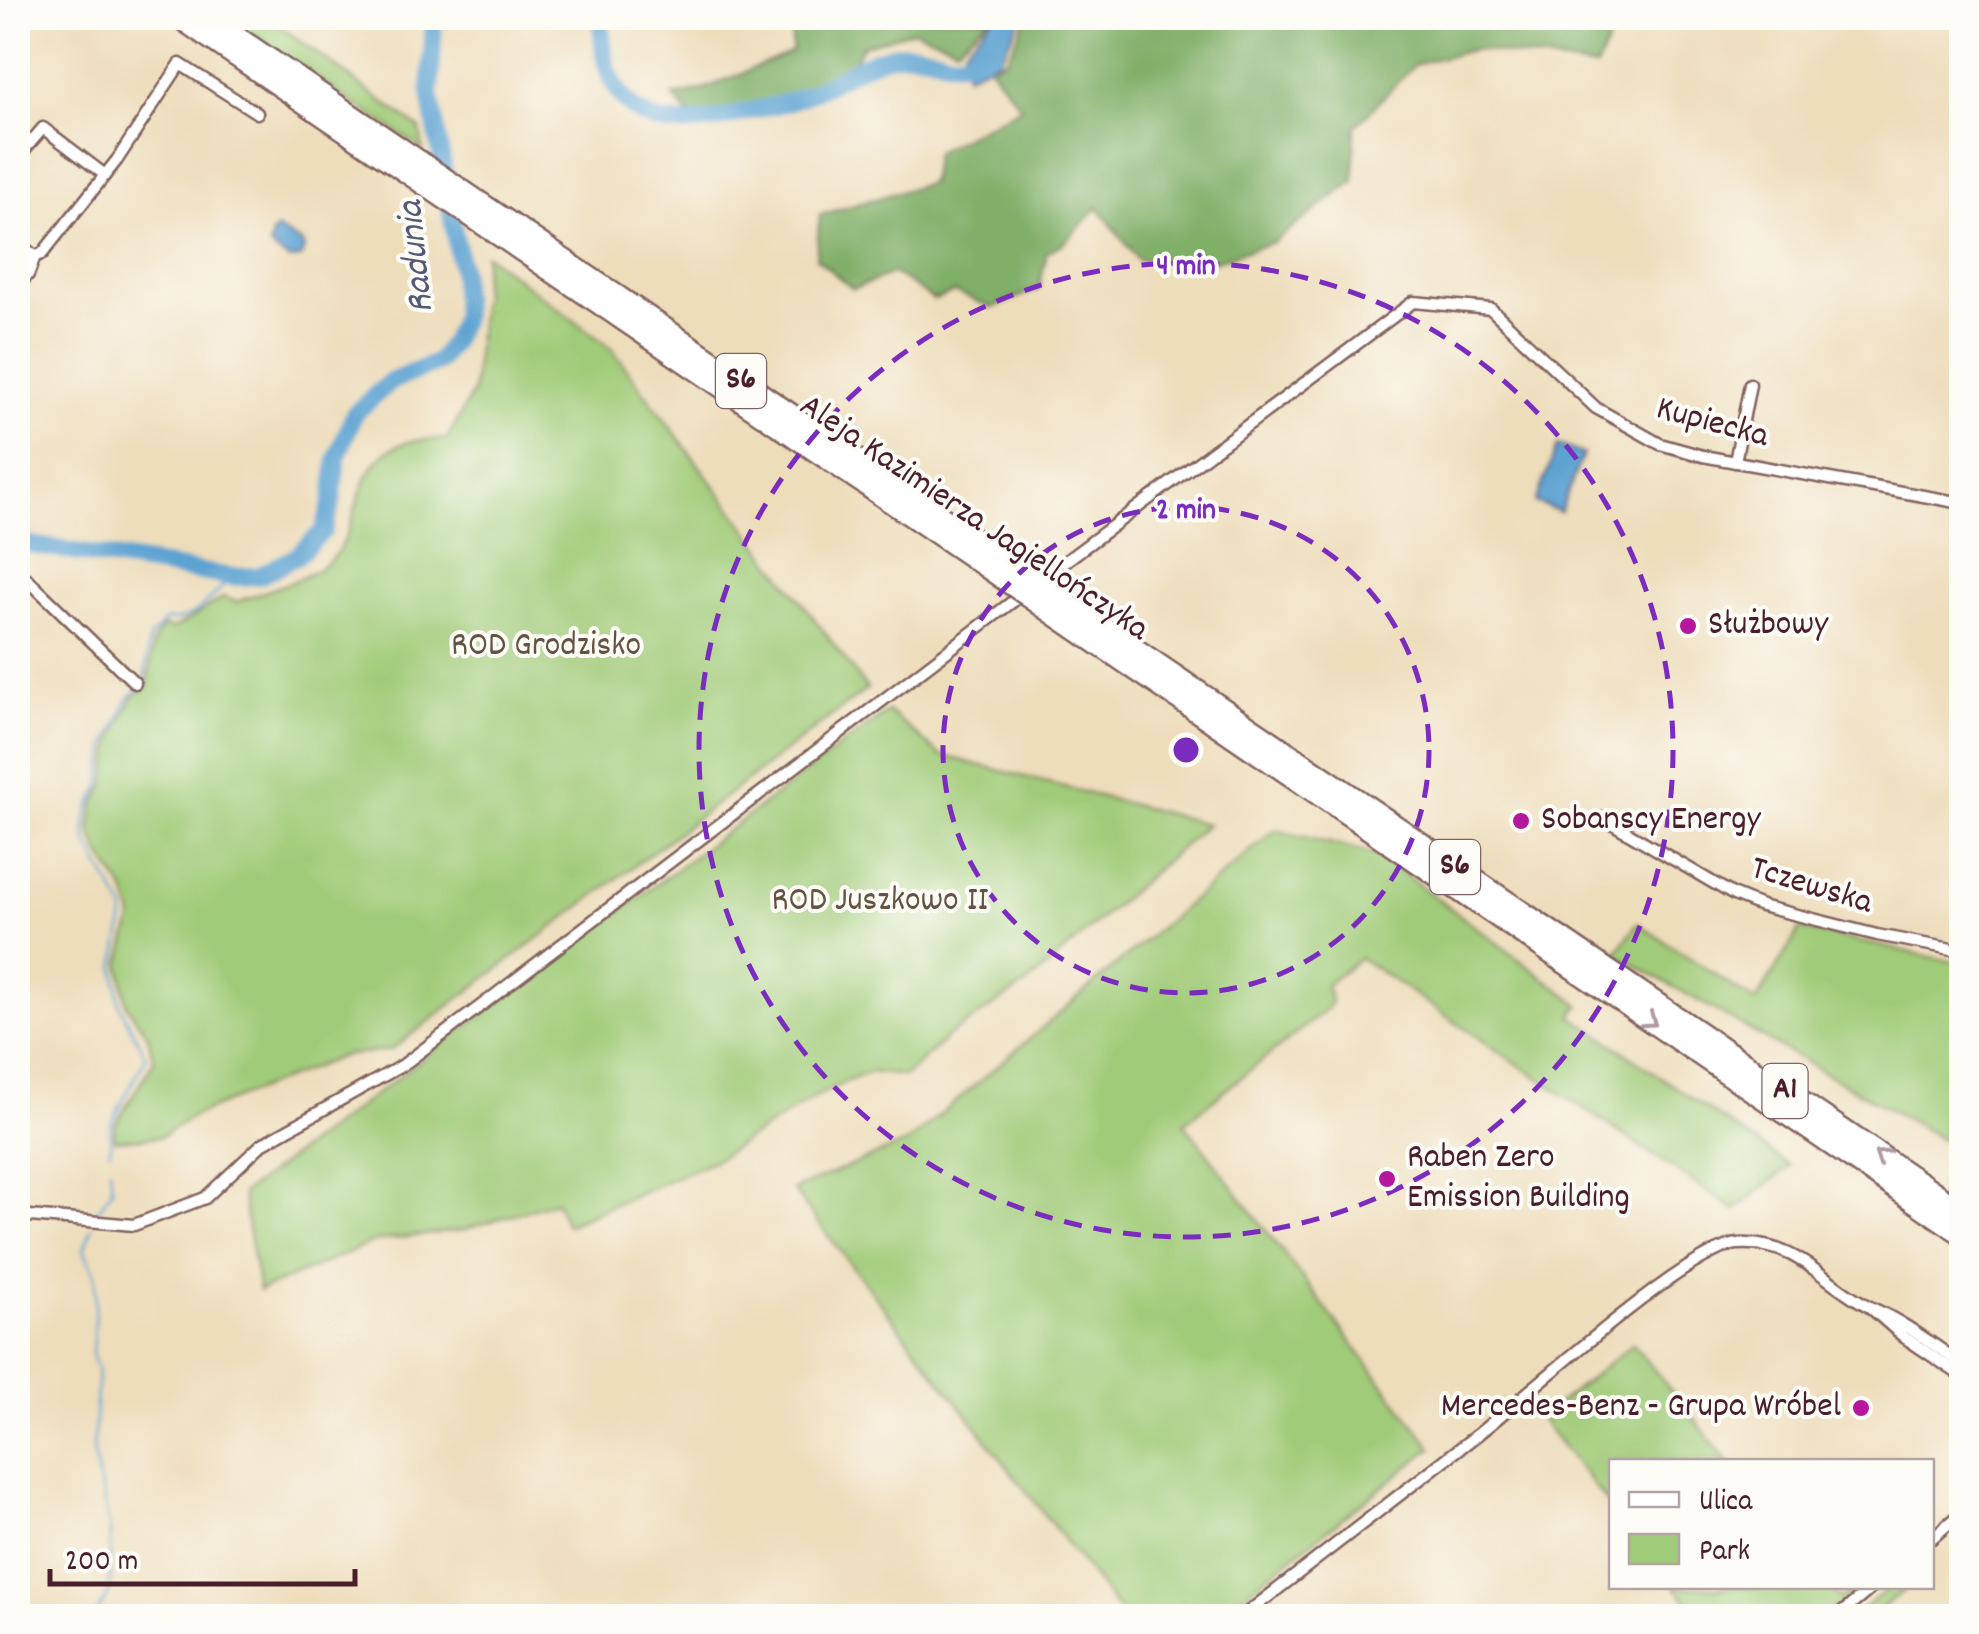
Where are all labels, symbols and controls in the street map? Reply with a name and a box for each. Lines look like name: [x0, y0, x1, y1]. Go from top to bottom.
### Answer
water label: Radunia: [385, 196, 451, 316]
text: 4 min: [1156, 247, 1216, 290]
road number: S6: [716, 354, 766, 408]
street label: Aleja Kazimierza Jagiellończyka: [788, 383, 1158, 655]
street label: Kupiecka: [1650, 385, 1774, 463]
text: 2 min: [1156, 491, 1216, 534]
place label: Służbowy: [1708, 601, 1829, 651]
marker: Służbowy: [1677, 615, 1699, 637]
park label: ROD Grodzisko: [451, 622, 641, 672]
centre of rings: [1168, 732, 1204, 768]
place label: Sobanscy Energy: [1541, 796, 1762, 846]
marker: Sobanscy Energy: [1510, 810, 1532, 832]
road number: S6: [1430, 840, 1480, 894]
street label: Tczewska: [1744, 845, 1879, 929]
park label: ROD Juszkowo II: [772, 877, 989, 927]
one-way arrow: [1639, 1009, 1657, 1027]
road number: A1: [1762, 1064, 1808, 1118]
place label: Raben Zero Emission Building: [1407, 1134, 1630, 1224]
one-way arrow: [1873, 1150, 1892, 1168]
marker: Raben Zero Emission Building: [1376, 1168, 1398, 1190]
place label: Mercedes-Benz - Grupa Wróbel: [1441, 1383, 1841, 1433]
marker: Mercedes-Benz - Grupa Wróbel: [1850, 1397, 1872, 1419]
legend: [1609, 1459, 1934, 1589]
text: Ulica: [1699, 1482, 1753, 1525]
scale bar: [50, 1524, 355, 1586]
text: Park: [1699, 1532, 1750, 1575]
text: 200 m: [65, 1542, 138, 1585]

